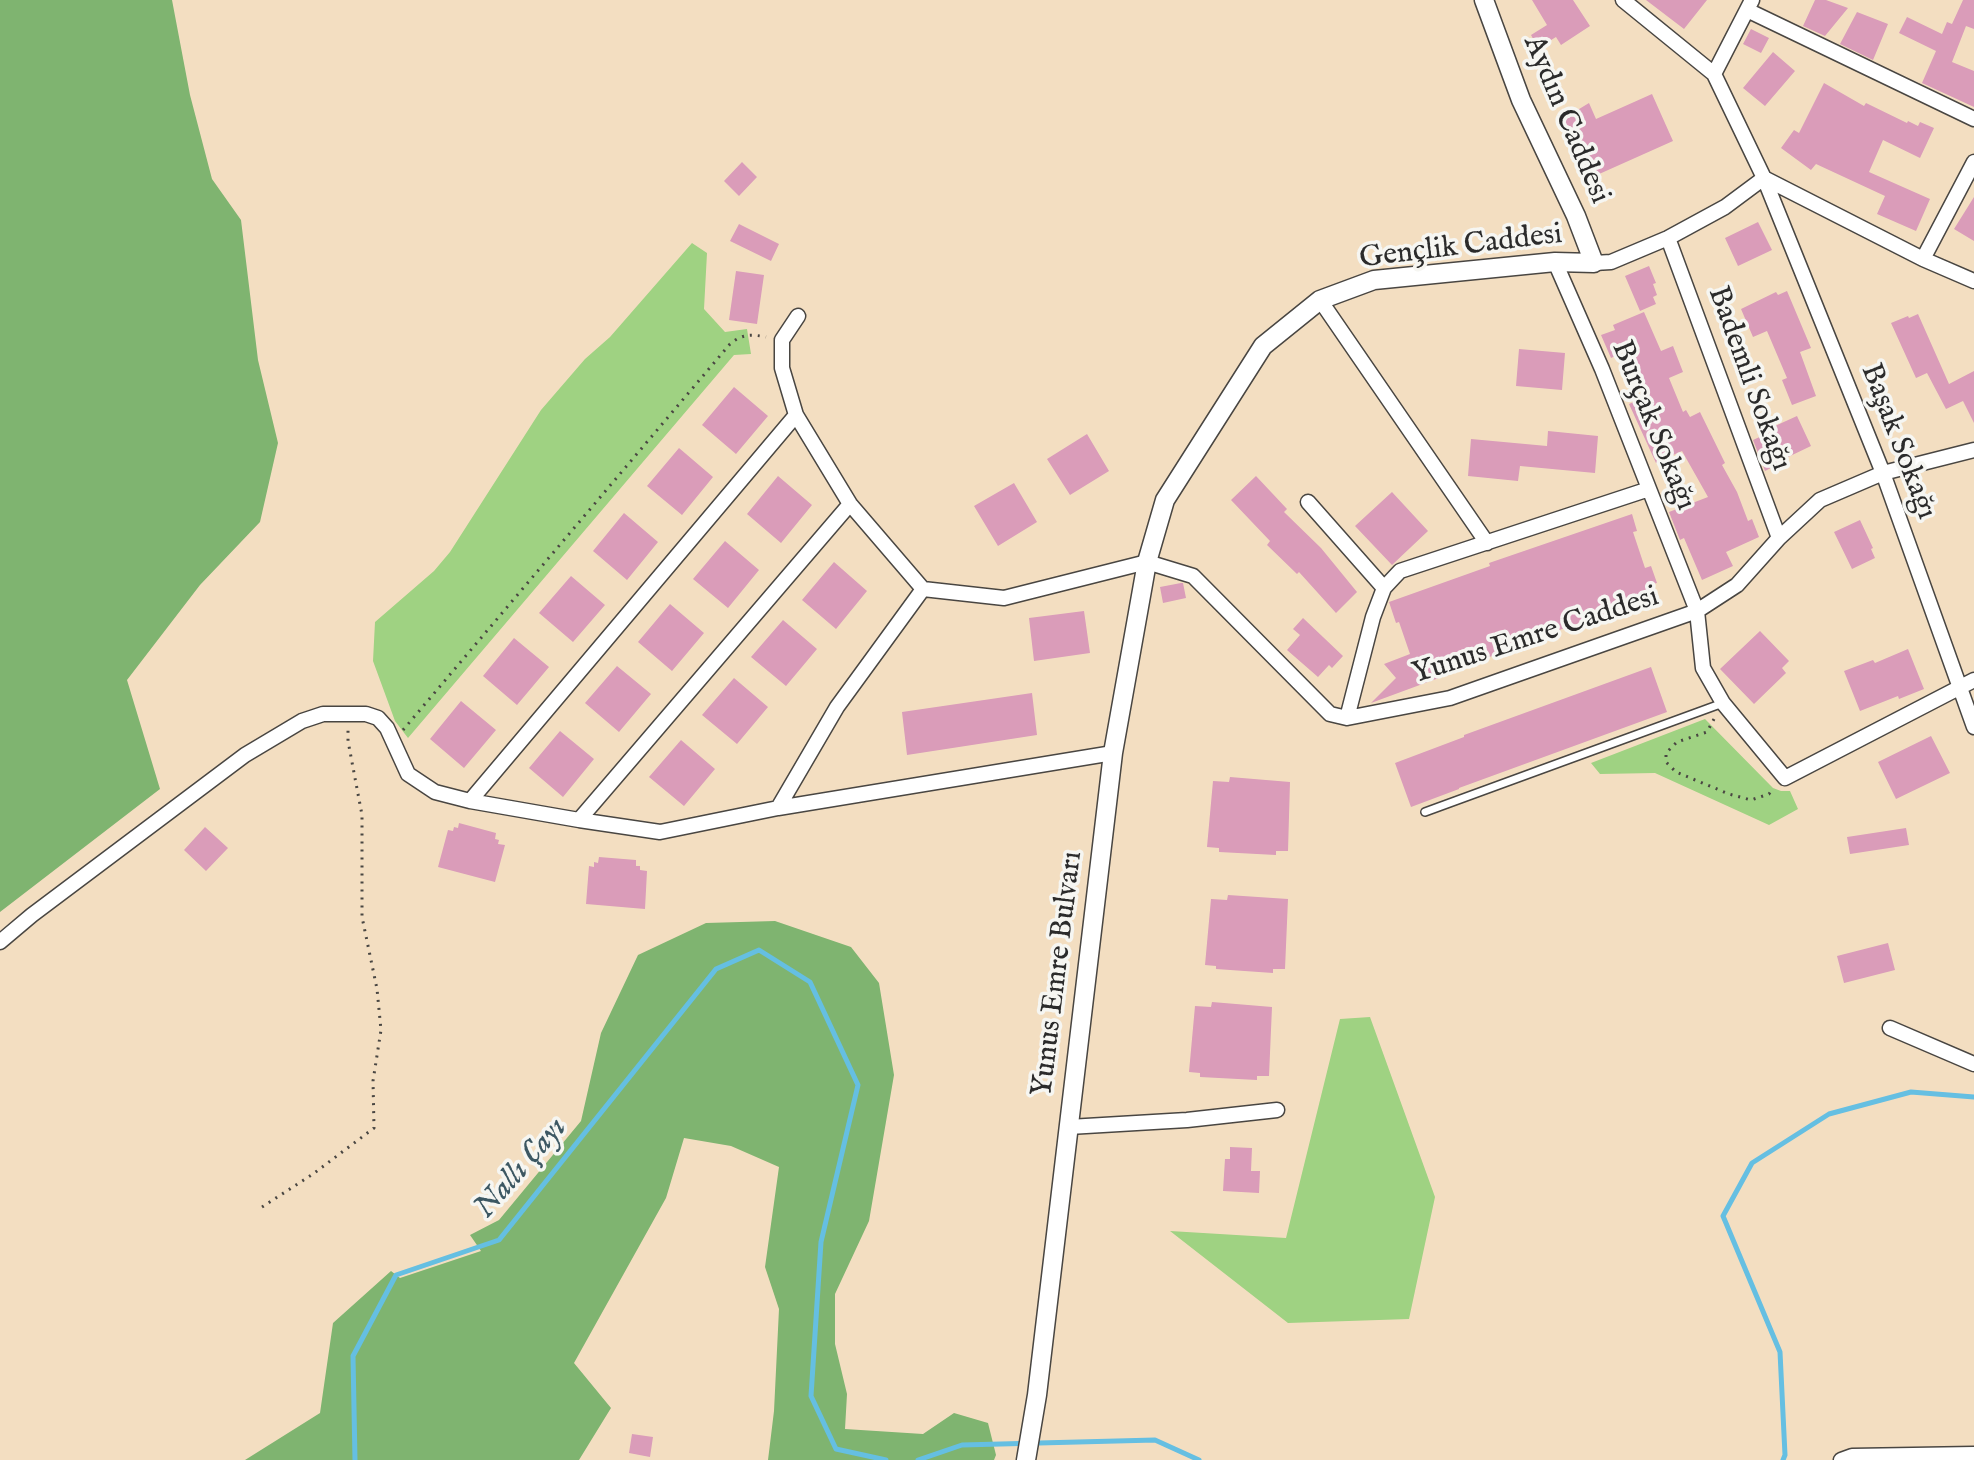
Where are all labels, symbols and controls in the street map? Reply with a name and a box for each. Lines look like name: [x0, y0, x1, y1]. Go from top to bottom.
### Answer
street label: Aydın Caddesi: [1513, 31, 1617, 209]
street label: Gençlik Caddesi: [1358, 218, 1564, 278]
street label: Bademli Sokağı: [1698, 282, 1798, 476]
street label: Burçak Sokağı: [1602, 336, 1702, 516]
street label: Başak Sokağı: [1851, 359, 1943, 525]
street label: Yunus Emre Caddesi: [1408, 580, 1664, 694]
street label: Yunus Emre Bulvarı: [1026, 849, 1092, 1099]
water label: Nallı Çayı: [467, 1110, 577, 1228]

